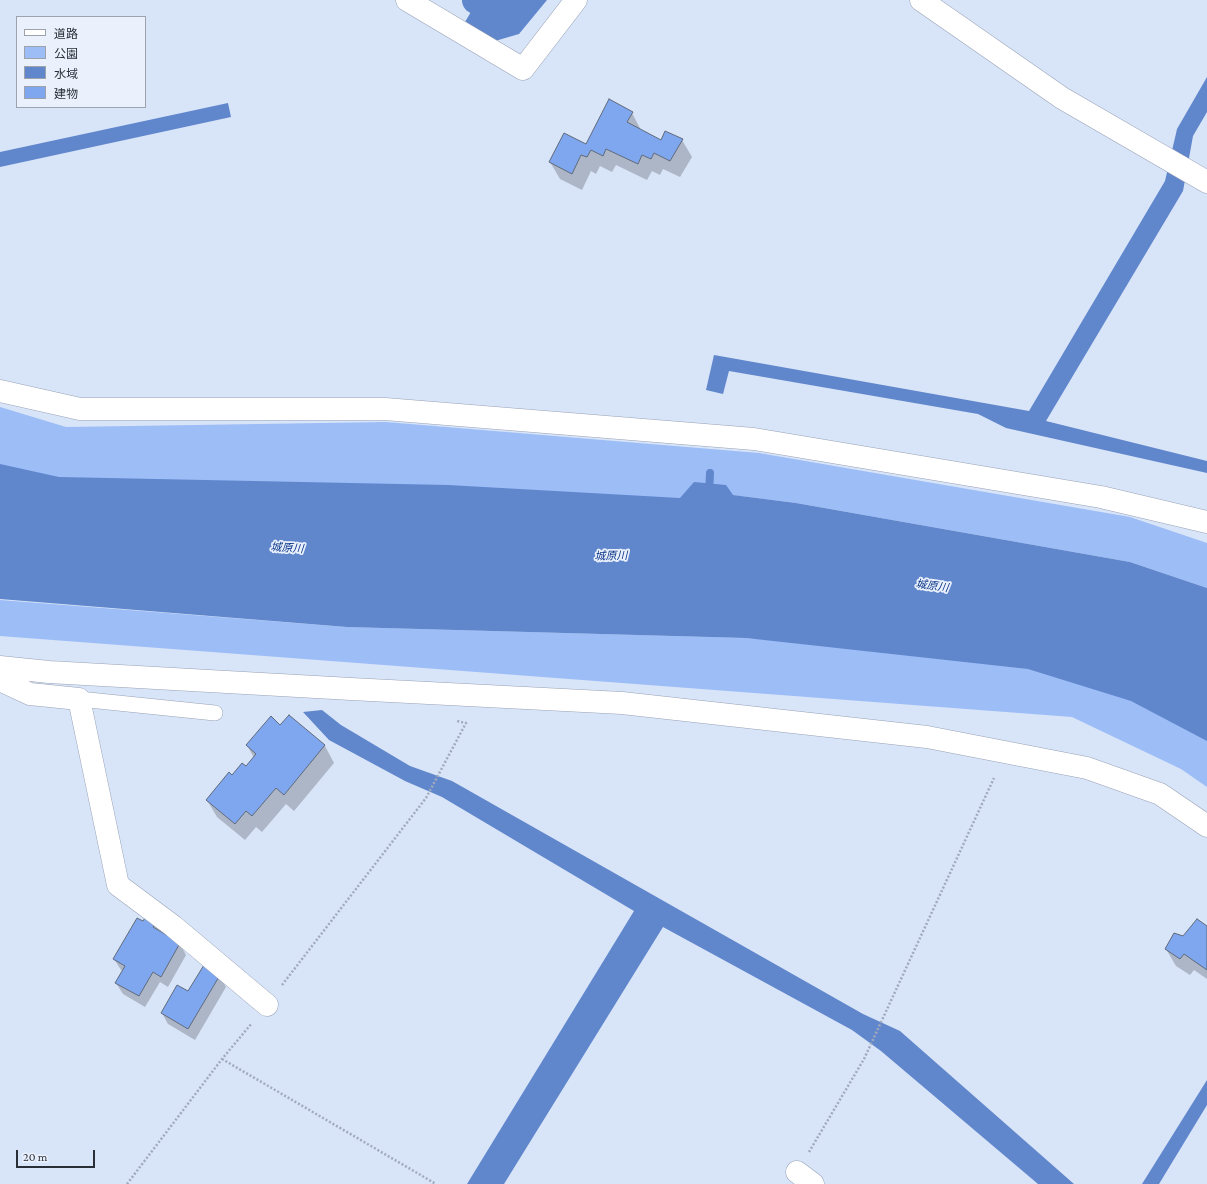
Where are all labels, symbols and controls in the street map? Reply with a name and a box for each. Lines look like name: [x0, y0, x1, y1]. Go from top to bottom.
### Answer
legend: [16, 16, 146, 108]
text: 道路: [54, 27, 78, 41]
text: 公園: [54, 47, 78, 61]
text: 水域: [54, 67, 78, 81]
text: 建物: [54, 87, 78, 101]
water label: 城原川: [270, 540, 304, 556]
water label: 城原川: [594, 549, 628, 563]
water label: 城原川: [915, 577, 949, 595]
scale bar: [18, 1142, 97, 1168]
text: 20 m: [23, 1150, 47, 1164]

